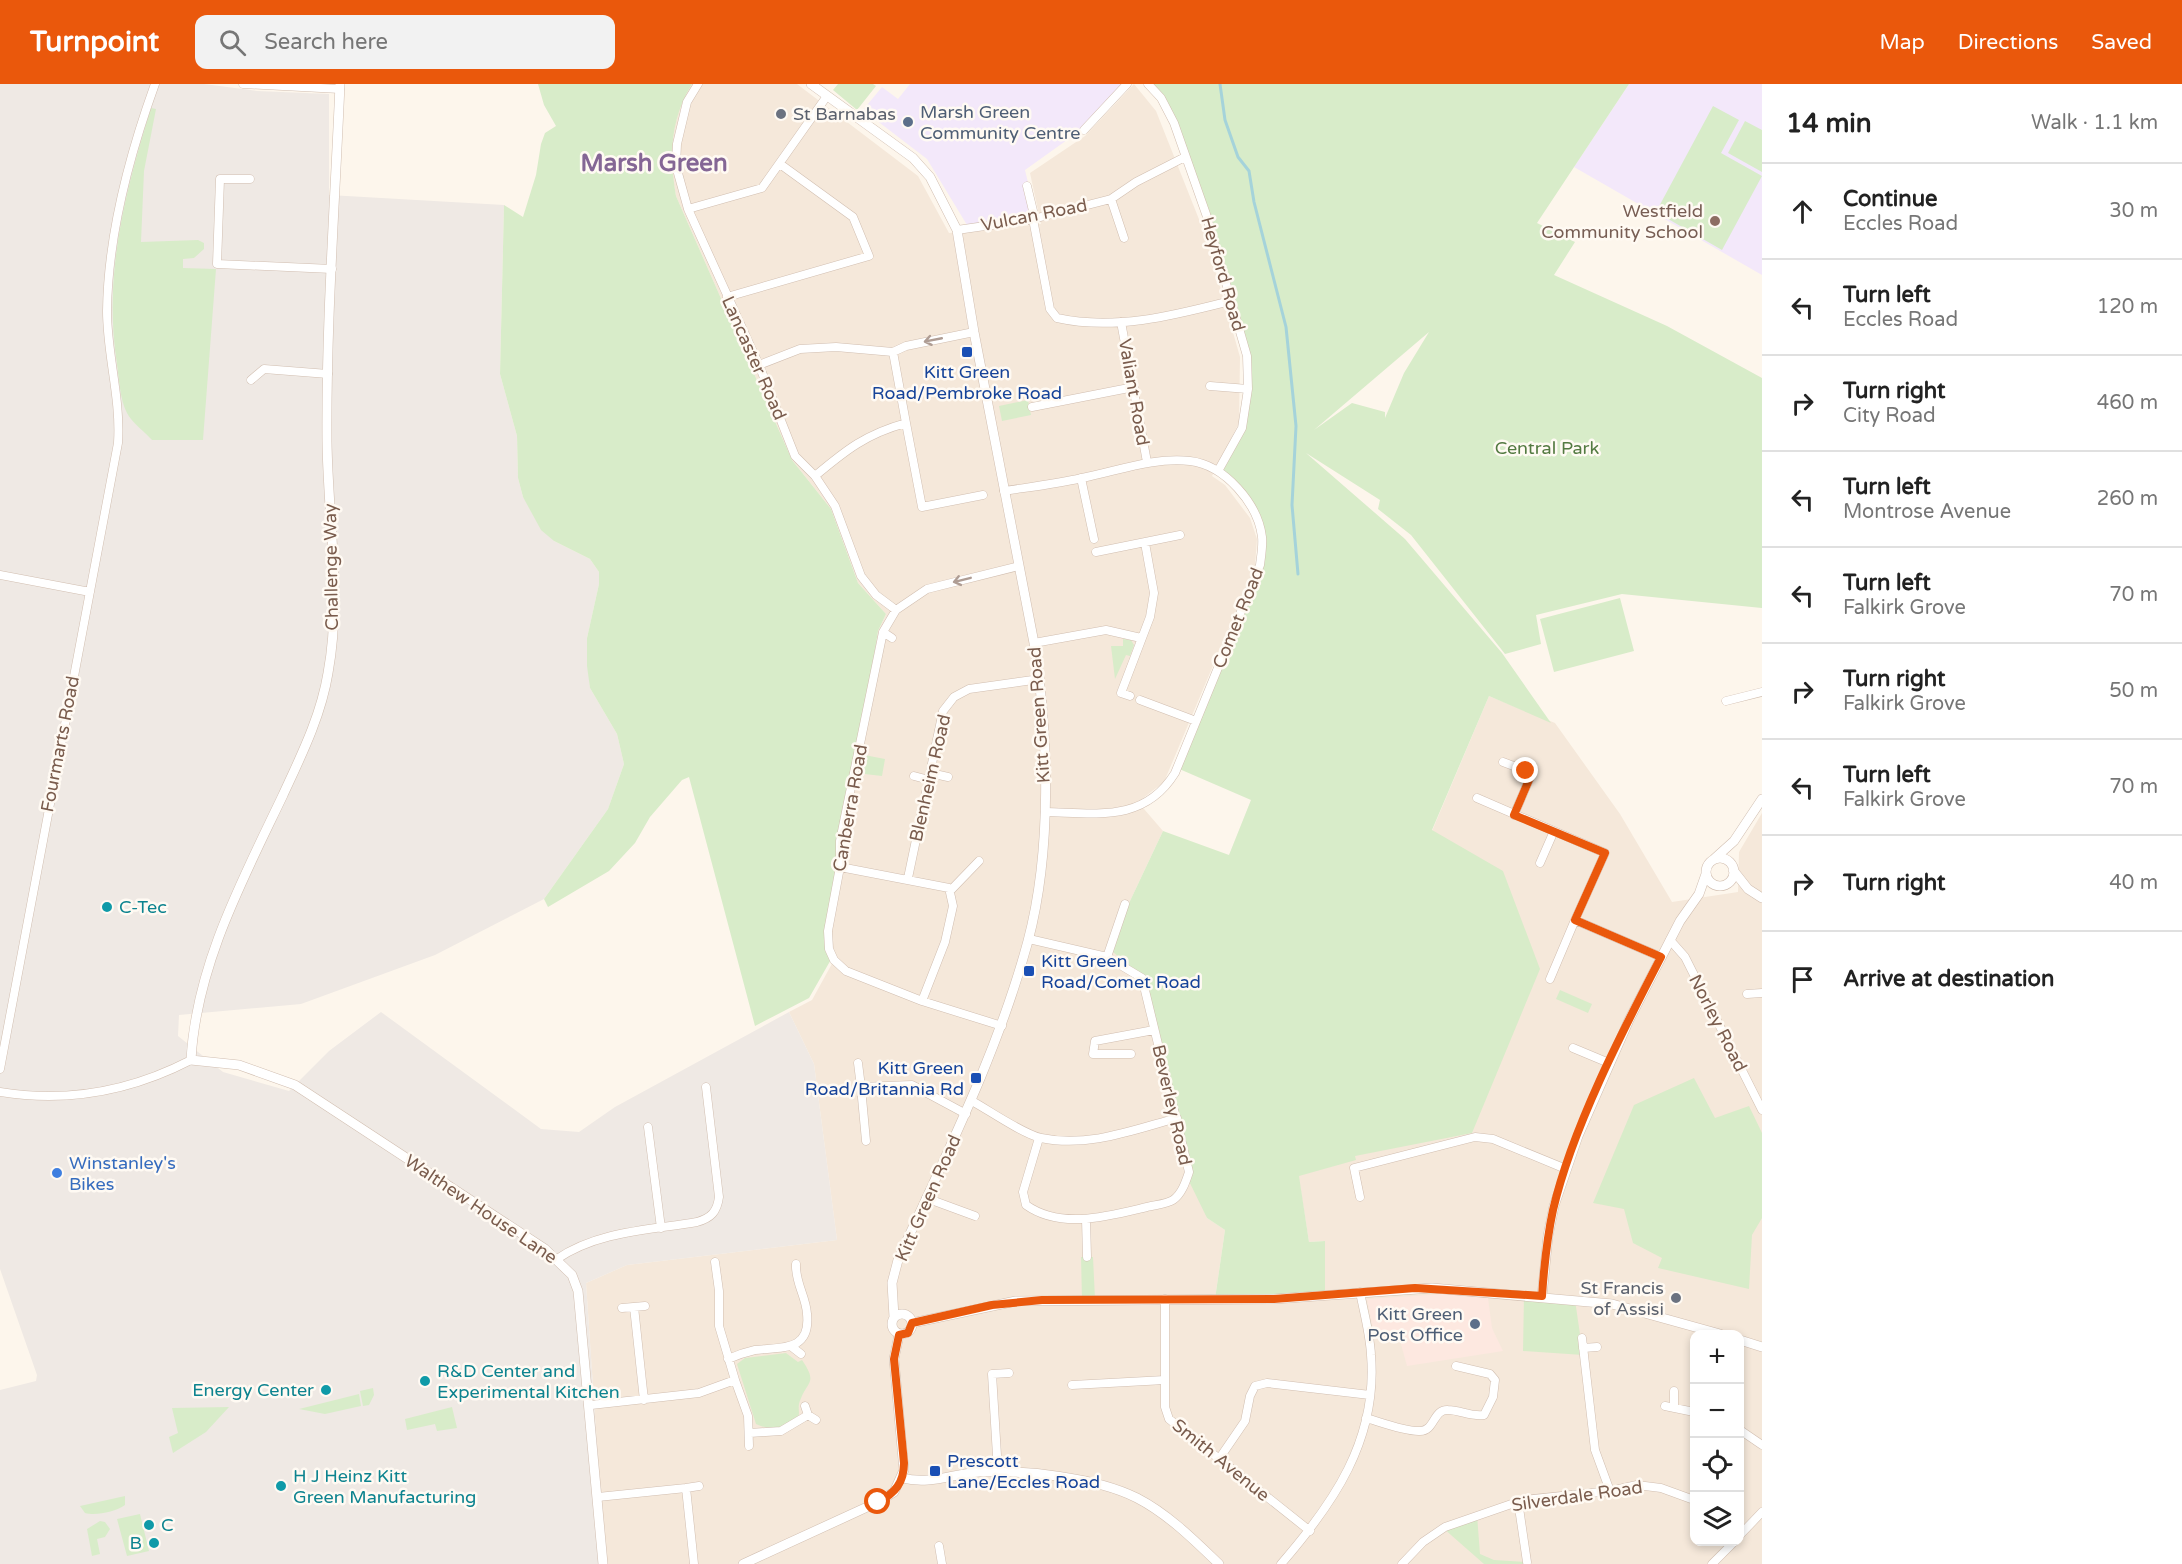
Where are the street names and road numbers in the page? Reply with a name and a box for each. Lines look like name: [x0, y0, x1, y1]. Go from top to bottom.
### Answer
street label: Vulcan Road: [979, 194, 1089, 236]
street label: Heyford Road: [1196, 214, 1250, 334]
street label: Lancaster Road: [717, 293, 791, 423]
street label: Valiant Road: [1114, 337, 1154, 447]
street label: Challenge Way: [319, 503, 343, 631]
street label: Comet Road: [1208, 564, 1268, 672]
street label: Kitt Green Road: [1023, 646, 1055, 784]
street label: Fourmarts Road: [36, 674, 84, 814]
street label: Blenheim Road: [905, 712, 955, 844]
street label: Canberra Road: [828, 743, 872, 873]
street label: Norley Road: [1684, 971, 1752, 1075]
street label: Beverley Road: [1147, 1043, 1197, 1167]
street label: Kitt Green Road: [890, 1131, 966, 1265]
street label: Walthew House Lane: [401, 1150, 561, 1268]
street label: Smith Avenue: [1168, 1414, 1274, 1506]
street label: Silverdale Road: [1510, 1476, 1644, 1516]

